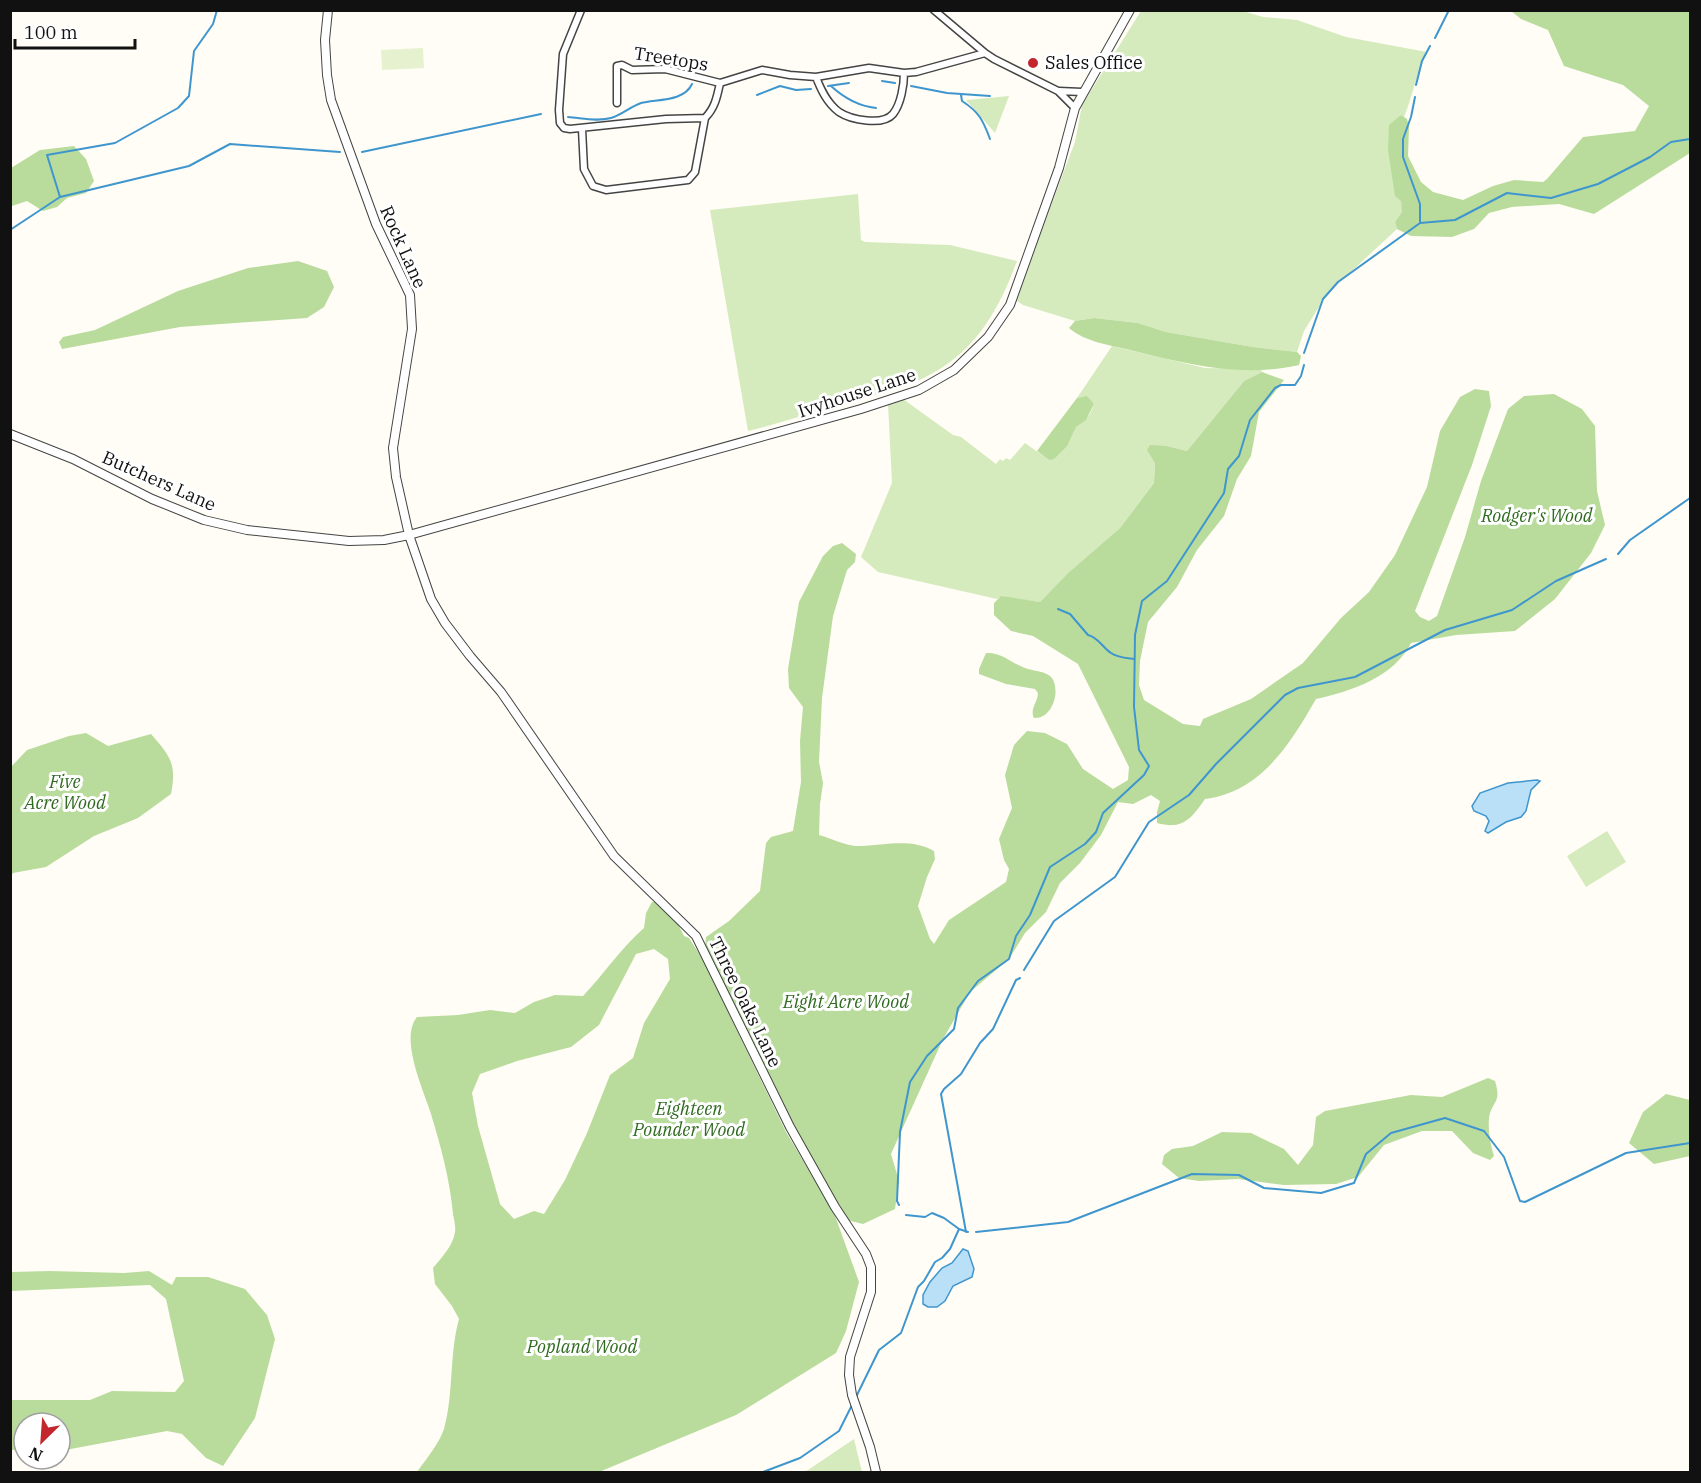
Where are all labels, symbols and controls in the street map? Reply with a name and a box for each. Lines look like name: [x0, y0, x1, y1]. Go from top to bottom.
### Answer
scale bar: [15, 12, 135, 50]
text: 100 m: [24, 21, 78, 44]
street label: Treetops: [632, 41, 710, 76]
place label: Sales Office: [1045, 51, 1143, 74]
marker: Sales Office: [1026, 56, 1040, 70]
street label: Rock Lane: [375, 202, 432, 292]
street label: Ivyhouse Lane: [795, 363, 919, 422]
street label: Butchers Lane: [99, 445, 220, 516]
park label: Rodger's Wood: [1480, 504, 1593, 527]
park label: Five Acre Wood: [23, 770, 106, 814]
street label: Three Oaks Lane: [704, 933, 787, 1071]
park label: Eight Acre Wood: [782, 990, 909, 1013]
park label: Eighteen Pounder Wood: [632, 1097, 745, 1141]
park label: Popland Wood: [526, 1335, 637, 1358]
north arrow: [12, 1411, 72, 1471]
text: N: [26, 1443, 46, 1466]

